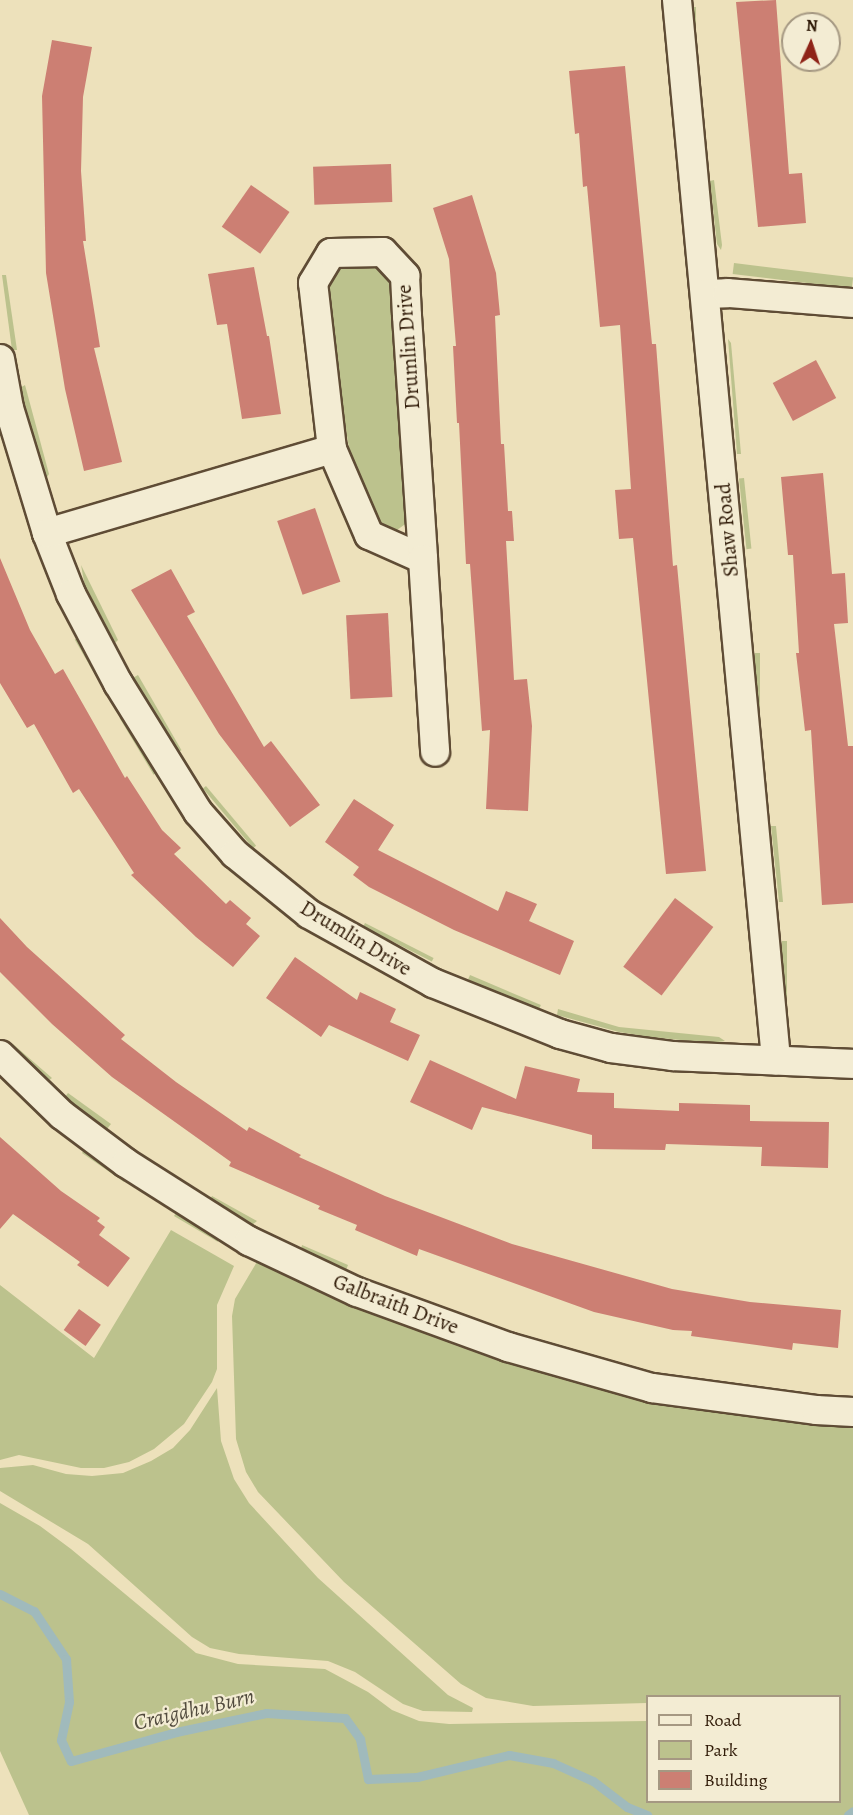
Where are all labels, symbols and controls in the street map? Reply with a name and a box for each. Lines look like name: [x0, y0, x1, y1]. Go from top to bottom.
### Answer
north arrow: [781, 12, 841, 72]
text: N: [805, 15, 818, 37]
street label: Drumlin Drive: [391, 284, 425, 410]
street label: Shaw Road: [710, 482, 744, 578]
street label: Drumlin Drive: [296, 895, 416, 981]
street label: Galbraith Drive: [330, 1269, 462, 1339]
water label: Craigdhu Burn: [131, 1683, 257, 1737]
legend: [646, 1695, 841, 1803]
text: Road: [704, 1708, 741, 1732]
text: Park: [704, 1738, 738, 1762]
text: Building: [704, 1768, 768, 1792]

